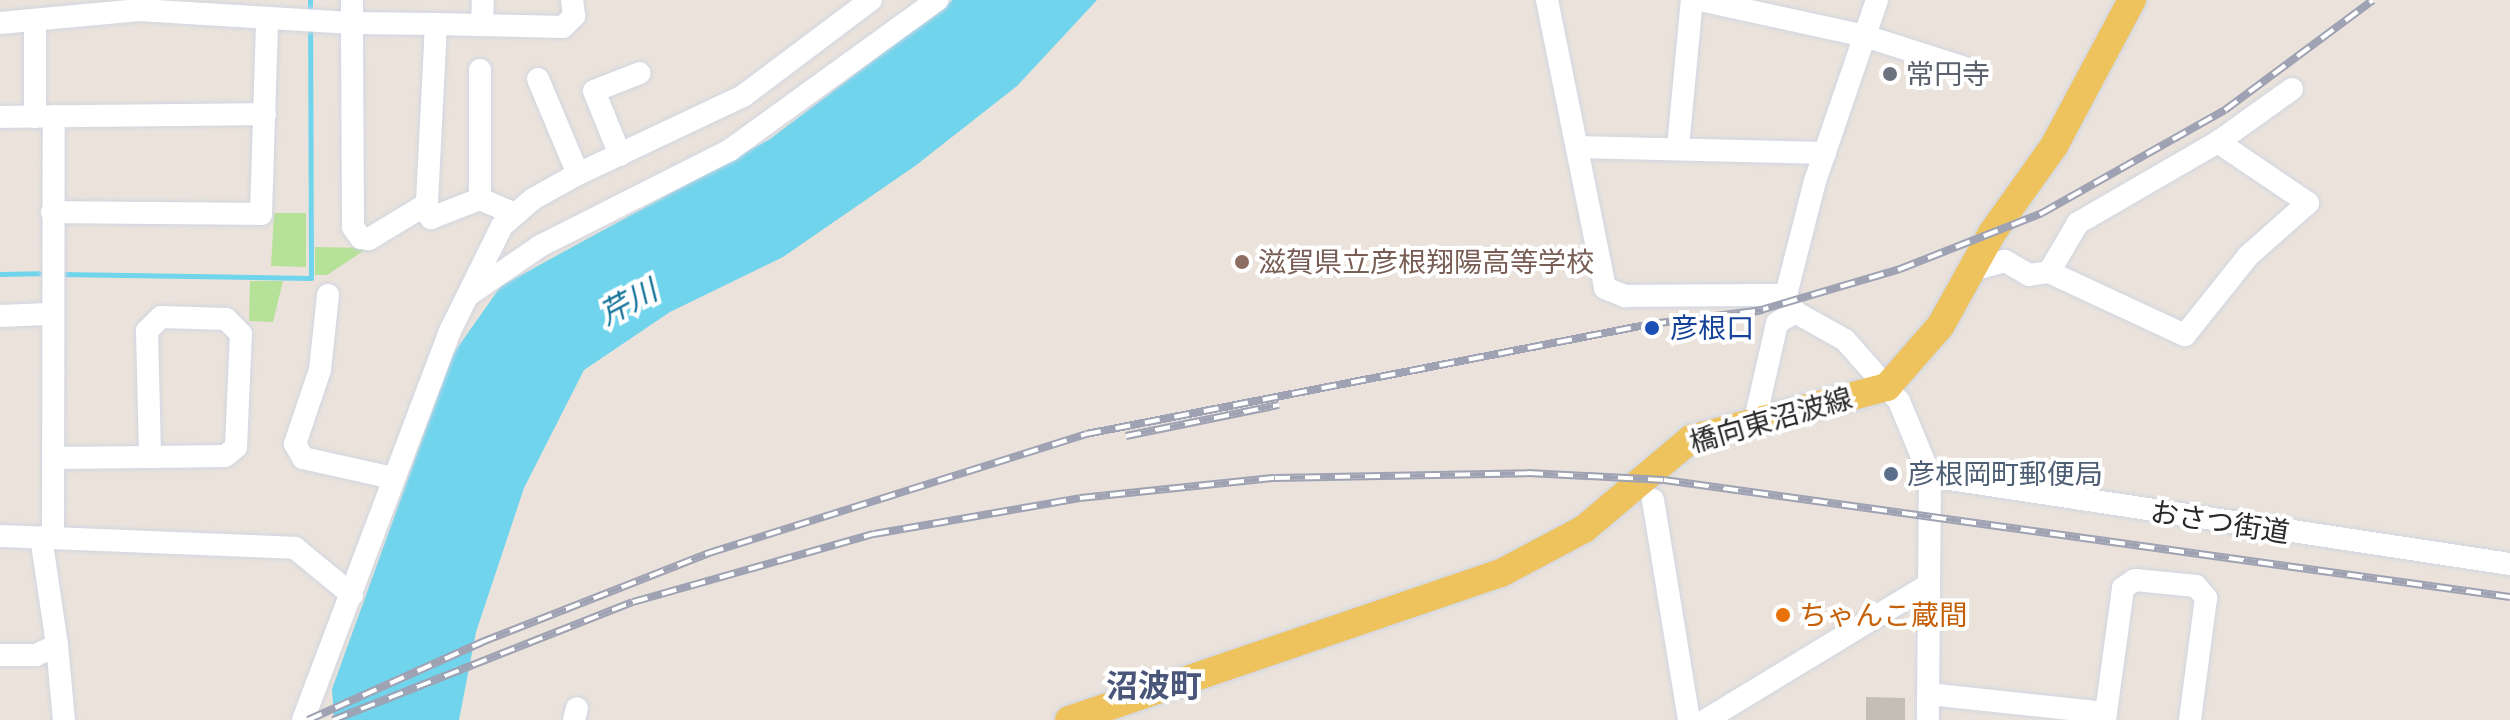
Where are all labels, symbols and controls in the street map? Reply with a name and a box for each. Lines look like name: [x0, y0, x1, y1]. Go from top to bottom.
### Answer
place label: 常円寺: [1906, 57, 1990, 91]
marker: 常円寺: [1881, 65, 1899, 83]
place label: 滋賀県立彦根翔陽高等学校: [1258, 245, 1594, 279]
marker: 滋賀県立彦根翔陽高等学校: [1233, 253, 1251, 271]
water label: 芹川: [593, 272, 663, 332]
place label: 彦根口: [1670, 311, 1754, 345]
marker: 彦根口: [1641, 317, 1663, 339]
street label: 橋向東沼波線: [1686, 381, 1856, 459]
place label: 彦根岡町郵便局: [1907, 457, 2103, 491]
marker: 彦根岡町郵便局: [1882, 465, 1900, 483]
street label: おさつ街道: [2148, 494, 2292, 550]
place label: ちゃんこ蔵間: [1799, 598, 1967, 632]
marker: ちゃんこ蔵間: [1774, 606, 1792, 624]
district label: 沼波町: [1106, 666, 1202, 704]

